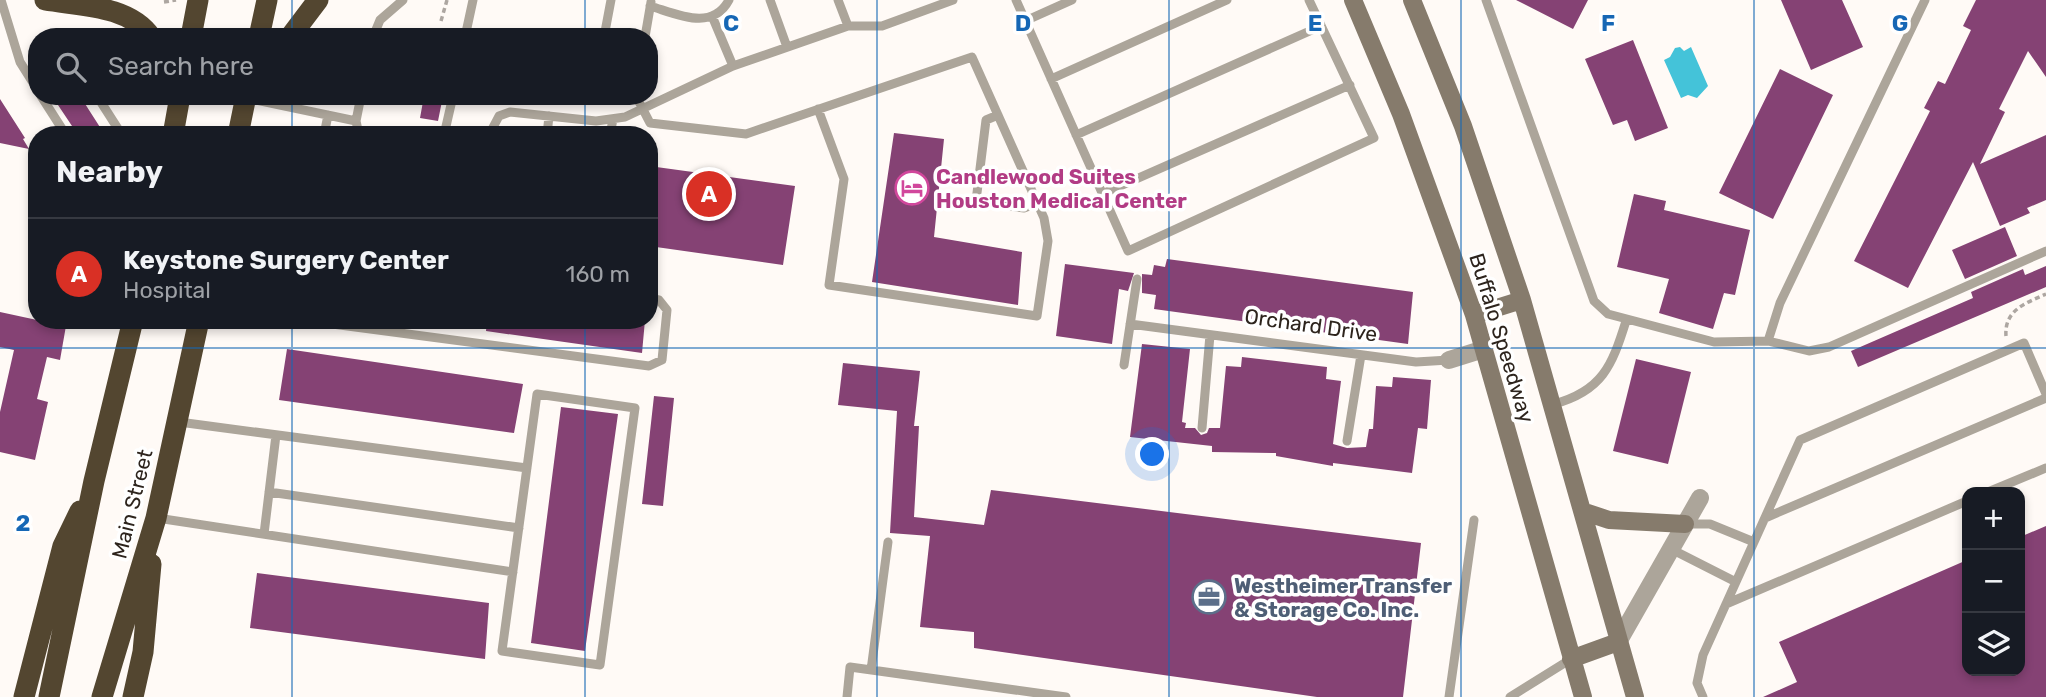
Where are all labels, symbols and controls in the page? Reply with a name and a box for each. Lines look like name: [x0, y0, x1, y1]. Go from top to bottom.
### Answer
text: C: [723, 9, 739, 37]
text: D: [1015, 9, 1031, 37]
text: E: [1308, 9, 1322, 37]
text: F: [1601, 9, 1615, 37]
text: G: [1892, 9, 1908, 37]
search box: [28, 28, 658, 105]
icon: search: [52, 48, 90, 86]
text: Search here: [108, 51, 254, 82]
text: Nearby: [56, 154, 163, 190]
place label: Candlewood Suites Houston Medical Center: [936, 164, 1187, 213]
pin: A: [686, 168, 732, 220]
hotel icon: Candlewood Suites Houston Medical Center: [893, 169, 931, 207]
text: Keystone Surgery Center: [123, 245, 449, 276]
street label: Buffalo Speedway: [1464, 250, 1540, 426]
text: A: [71, 260, 87, 288]
text: 160 m: [566, 260, 630, 288]
text: Hospital: [123, 276, 211, 304]
street label: Orchard Drive: [1243, 303, 1379, 347]
your location: [1135, 437, 1169, 471]
street label: Main Street: [106, 447, 158, 561]
map controls: [1962, 487, 2025, 676]
button: +: [1962, 487, 2025, 550]
text: 2: [16, 509, 30, 537]
button: −: [1962, 550, 2025, 613]
place label: Westheimer Transfer & Storage Co. Inc.: [1234, 573, 1452, 622]
office icon: Westheimer Transfer & Storage Co. Inc.: [1190, 578, 1228, 616]
button: layers: [1962, 613, 2025, 676]

